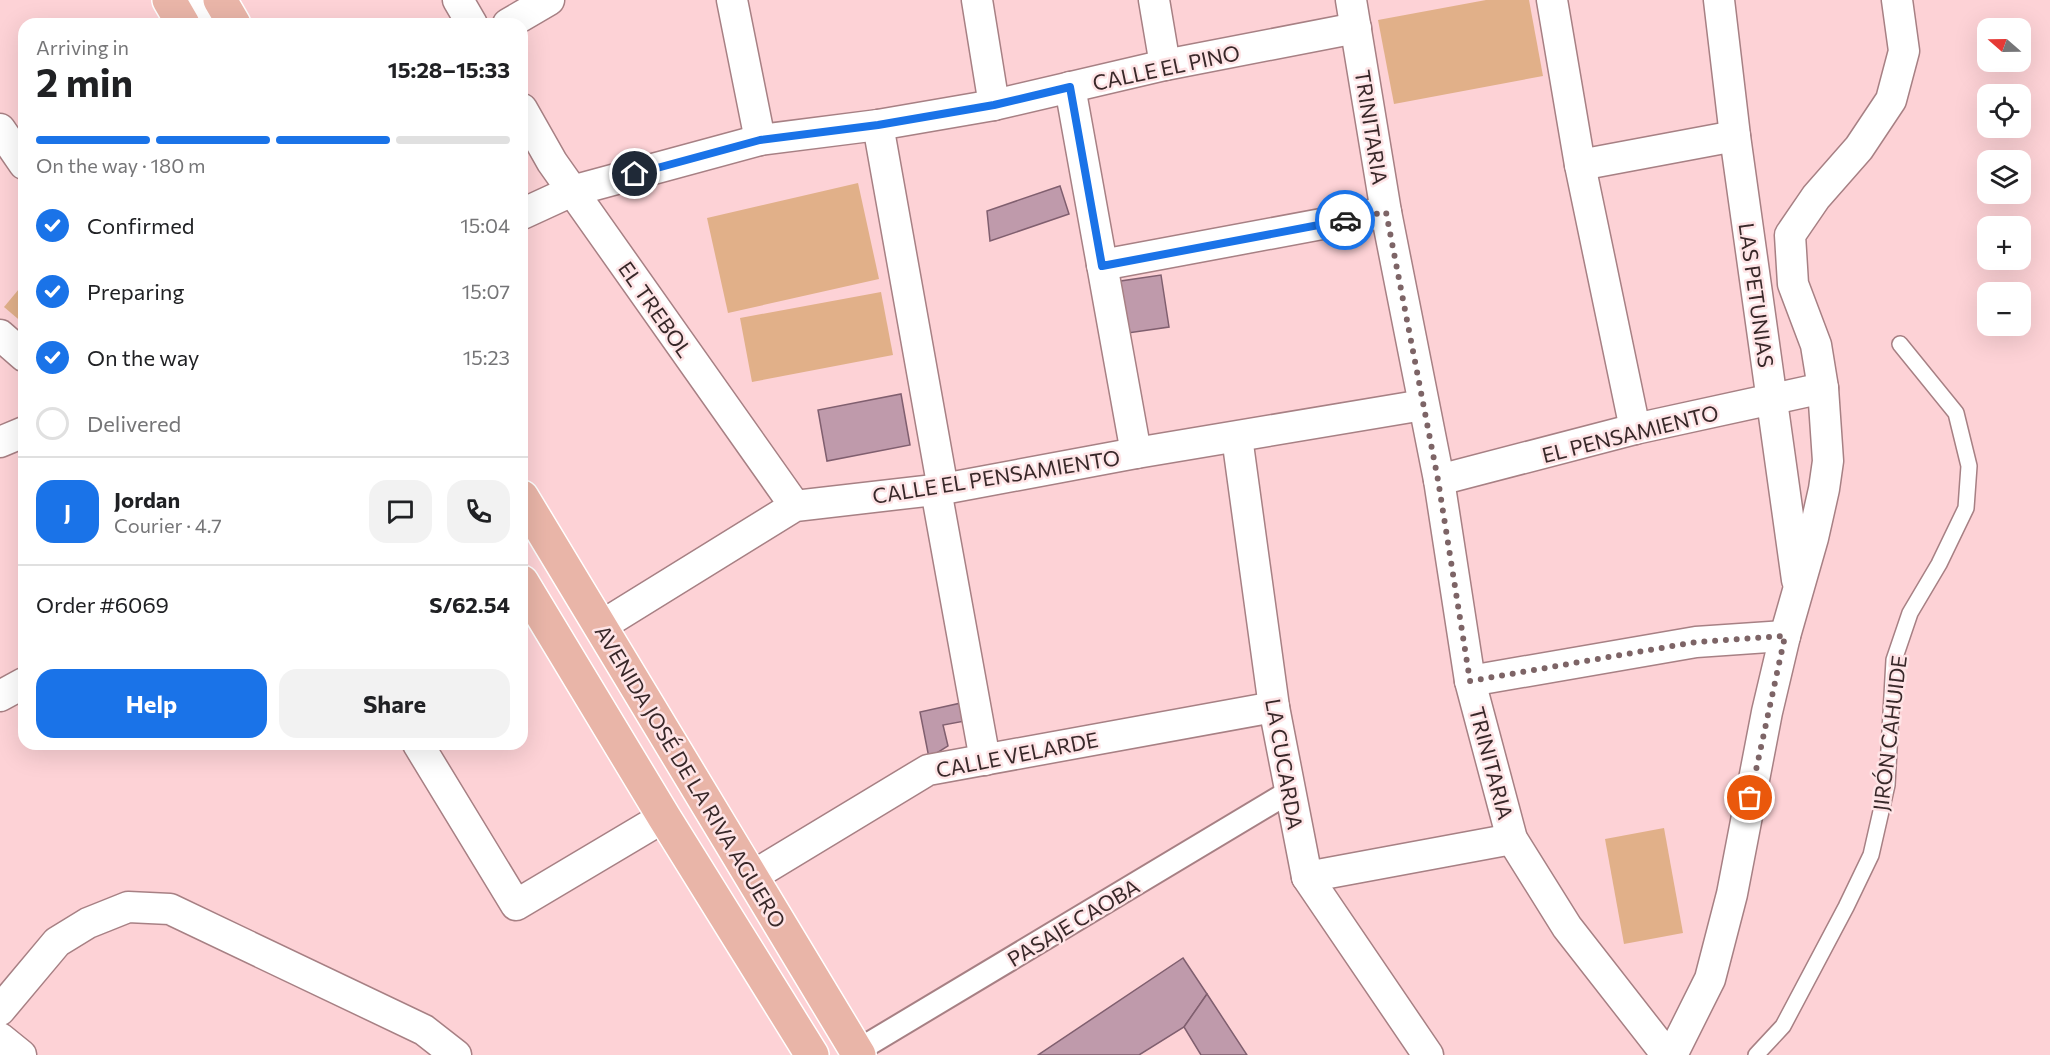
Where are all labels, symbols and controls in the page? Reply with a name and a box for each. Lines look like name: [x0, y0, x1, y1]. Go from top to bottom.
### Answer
north arrow: [1977, 18, 2031, 72]
map controls: [1977, 18, 2031, 336]
text: Arriving in: [36, 35, 129, 59]
street label: CALLE EL PINO: [1090, 39, 1242, 95]
text: 15:28–15:33: [388, 56, 510, 83]
text: 2 min: [36, 57, 133, 105]
street label: TRINITARIA: [1351, 68, 1393, 186]
button: locate: [1977, 84, 2031, 138]
pin: [609, 148, 660, 199]
button: layers: [1977, 150, 2031, 204]
text: On the way · 180 m: [36, 153, 205, 177]
icon: home: [618, 157, 651, 190]
courier: [1315, 190, 1375, 250]
icon: car: [1329, 204, 1362, 237]
icon: check: [36, 209, 69, 242]
text: Confirmed: [87, 212, 194, 239]
text: 15:04: [460, 213, 510, 237]
button: +: [1977, 216, 2031, 270]
street label: LAS PETUNIAS: [1734, 221, 1780, 369]
street label: EL TREBOL: [614, 256, 698, 362]
icon: check: [36, 275, 69, 308]
text: Preparing: [87, 278, 184, 305]
text: 15:07: [462, 279, 510, 303]
button: −: [1977, 282, 2031, 336]
icon: check: [36, 341, 69, 374]
text: On the way: [87, 344, 199, 371]
text: 15:23: [463, 345, 510, 369]
street label: EL PENSAMIENTO: [1539, 399, 1721, 467]
text: Delivered: [87, 410, 181, 437]
street label: CALLE EL PENSAMIENTO: [870, 444, 1122, 508]
button: chat: [369, 480, 432, 543]
button: phone: [447, 480, 510, 543]
text: Jordan: [114, 486, 180, 513]
text: J: [64, 498, 71, 525]
text: Courier · 4.7: [114, 513, 222, 537]
text: Order #6069: [36, 591, 169, 618]
text: S/62.54: [429, 591, 510, 618]
street label: AVENIDA JOSÉ DE LA RIVA AGUERO: [590, 620, 792, 932]
street label: JIRÓN CAHUIDE: [1867, 654, 1911, 812]
button: Help: [36, 669, 267, 738]
button: Share: [279, 669, 510, 738]
street label: LA CUCARDA: [1261, 697, 1309, 831]
street label: TRINITARIA: [1465, 704, 1519, 822]
street label: CALLE VELARDE: [934, 726, 1100, 782]
pin: [1724, 772, 1775, 823]
icon: bag: [1733, 781, 1766, 814]
street label: PASAJE CAOBA: [1003, 873, 1143, 971]

